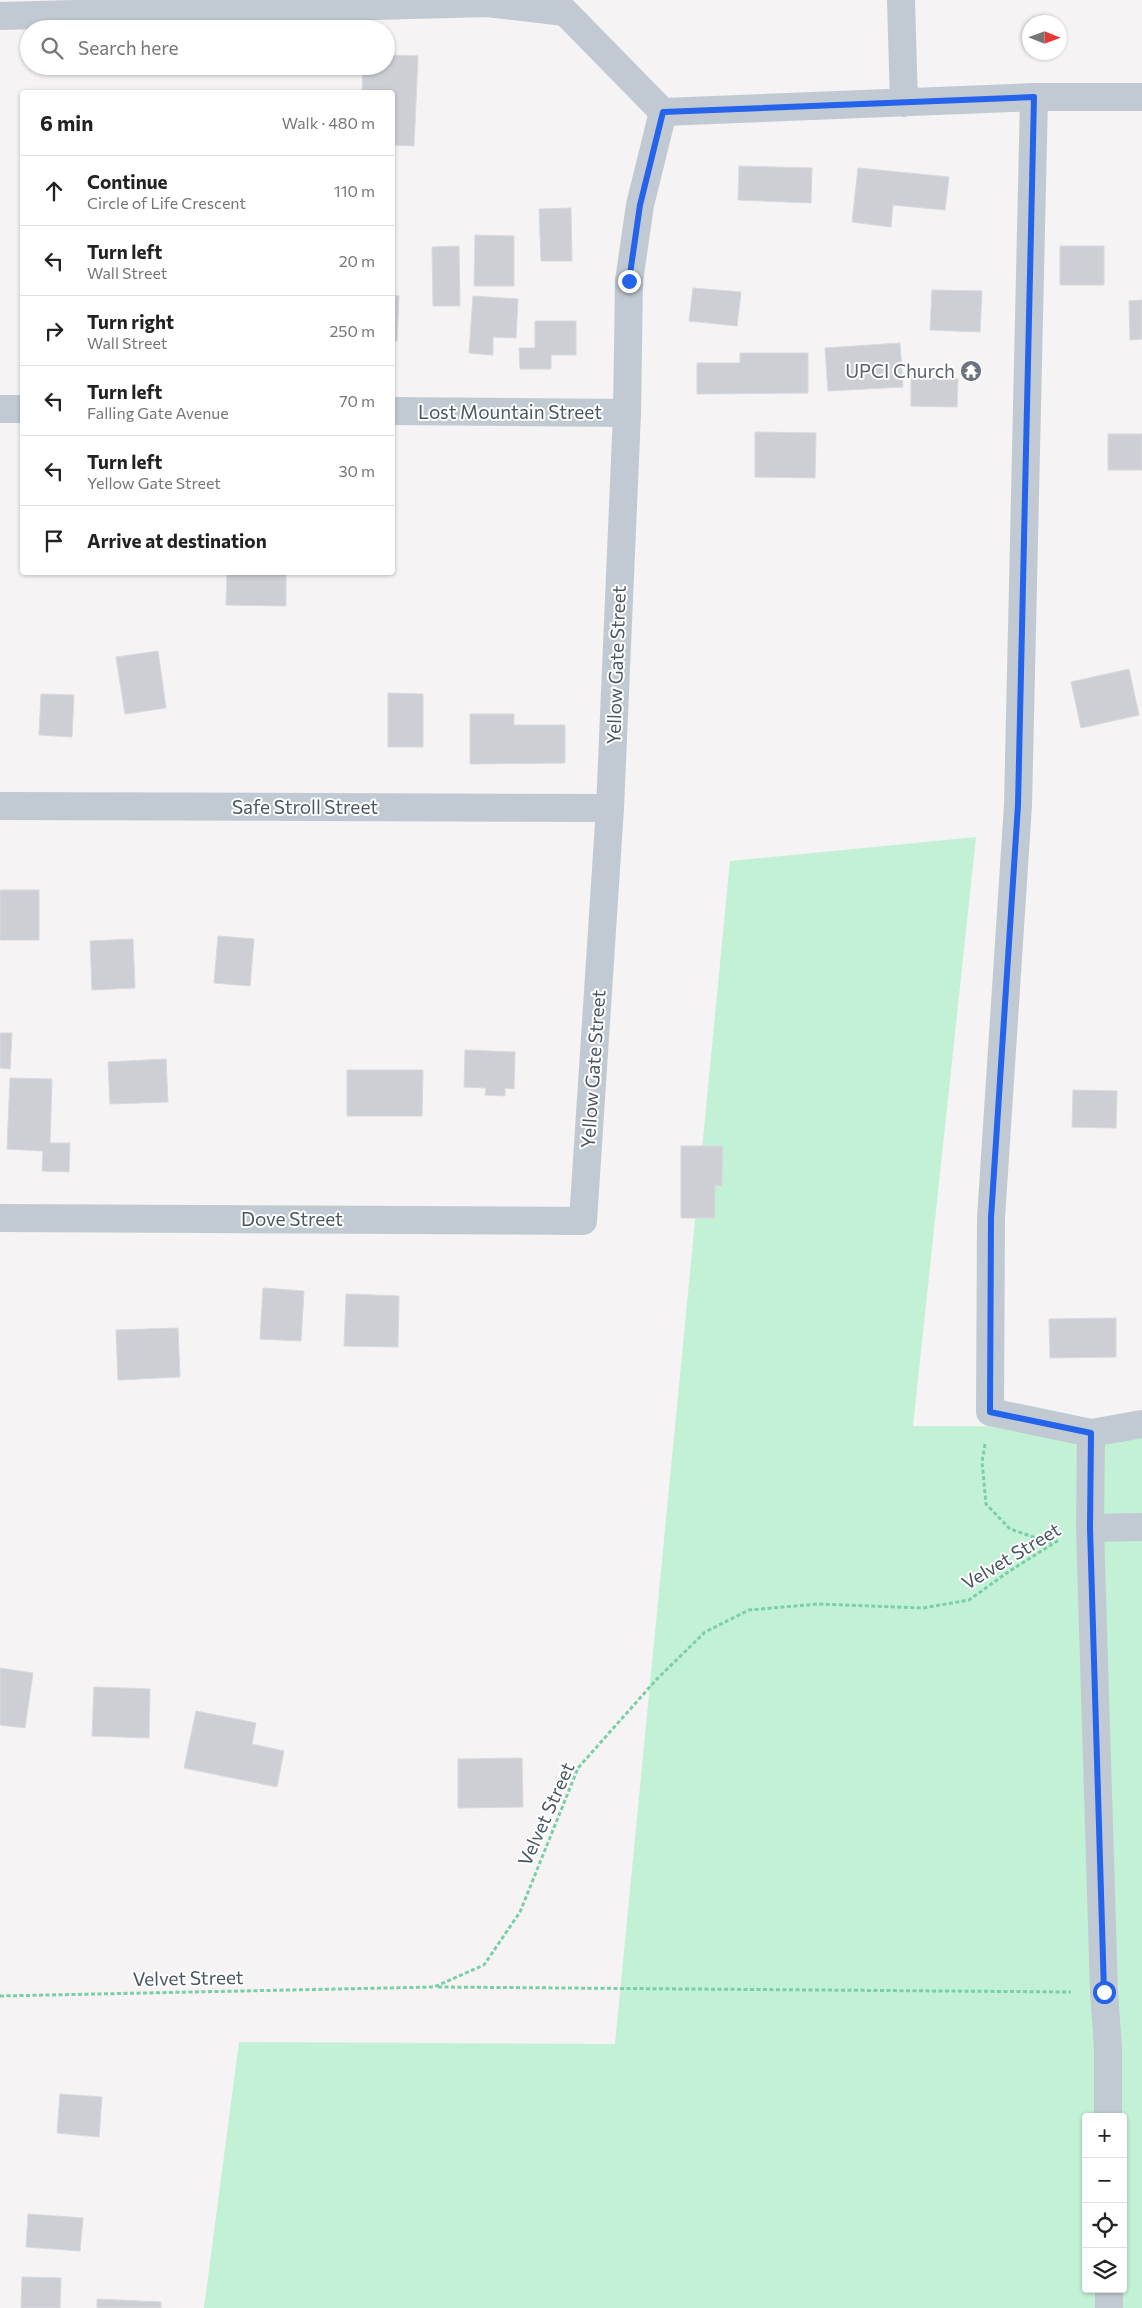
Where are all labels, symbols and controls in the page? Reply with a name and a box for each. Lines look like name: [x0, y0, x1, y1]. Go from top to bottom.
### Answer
north arrow: [1022, 15, 1067, 60]
search box: [20, 20, 395, 75]
icon: search: [38, 34, 66, 62]
text: Search here: [78, 36, 178, 59]
text: 6 min: [40, 110, 93, 135]
text: Walk · 480 m: [282, 113, 375, 132]
text: Continue: [87, 170, 167, 193]
icon: ahead: [40, 177, 68, 205]
text: 110 m: [334, 181, 375, 200]
text: Circle of Life Crescent: [87, 193, 246, 212]
text: Turn left: [87, 240, 162, 263]
icon: left: [40, 247, 68, 275]
text: 20 m: [339, 251, 375, 270]
text: Wall Street: [87, 263, 167, 282]
route end: [618, 270, 641, 293]
text: Turn right: [87, 310, 174, 333]
icon: right: [40, 317, 68, 345]
text: 250 m: [329, 321, 375, 340]
text: Wall Street: [87, 333, 167, 352]
place label: UPCI Church: [845, 359, 955, 382]
temple icon: UPCI Church: [959, 359, 983, 383]
text: Turn left: [87, 380, 162, 403]
icon: left: [40, 387, 68, 415]
text: 70 m: [339, 391, 375, 410]
street label: Lost Mountain Street: [418, 400, 602, 423]
text: Falling Gate Avenue: [87, 403, 229, 422]
text: Turn left: [87, 450, 162, 473]
icon: left: [40, 457, 68, 485]
text: 30 m: [338, 461, 375, 480]
text: Yellow Gate Street: [87, 473, 221, 492]
icon: arrive: [40, 527, 68, 555]
text: Arrive at destination: [87, 529, 267, 552]
street label: Yellow Gate Street: [601, 585, 630, 745]
street label: Safe Stroll Street: [232, 795, 378, 818]
street label: Yellow Gate Street: [575, 989, 610, 1149]
street label: Dove Street: [241, 1207, 343, 1230]
street label: Velvet Street: [957, 1517, 1064, 1594]
street label: Velvet Street: [512, 1758, 579, 1869]
street label: Velvet Street: [132, 1965, 244, 1990]
route start: [1093, 1981, 1116, 2004]
map controls: [1082, 2113, 1127, 2293]
button: +: [1082, 2113, 1127, 2158]
button: −: [1082, 2158, 1127, 2203]
button: locate: [1082, 2203, 1127, 2248]
button: layers: [1082, 2248, 1127, 2293]

